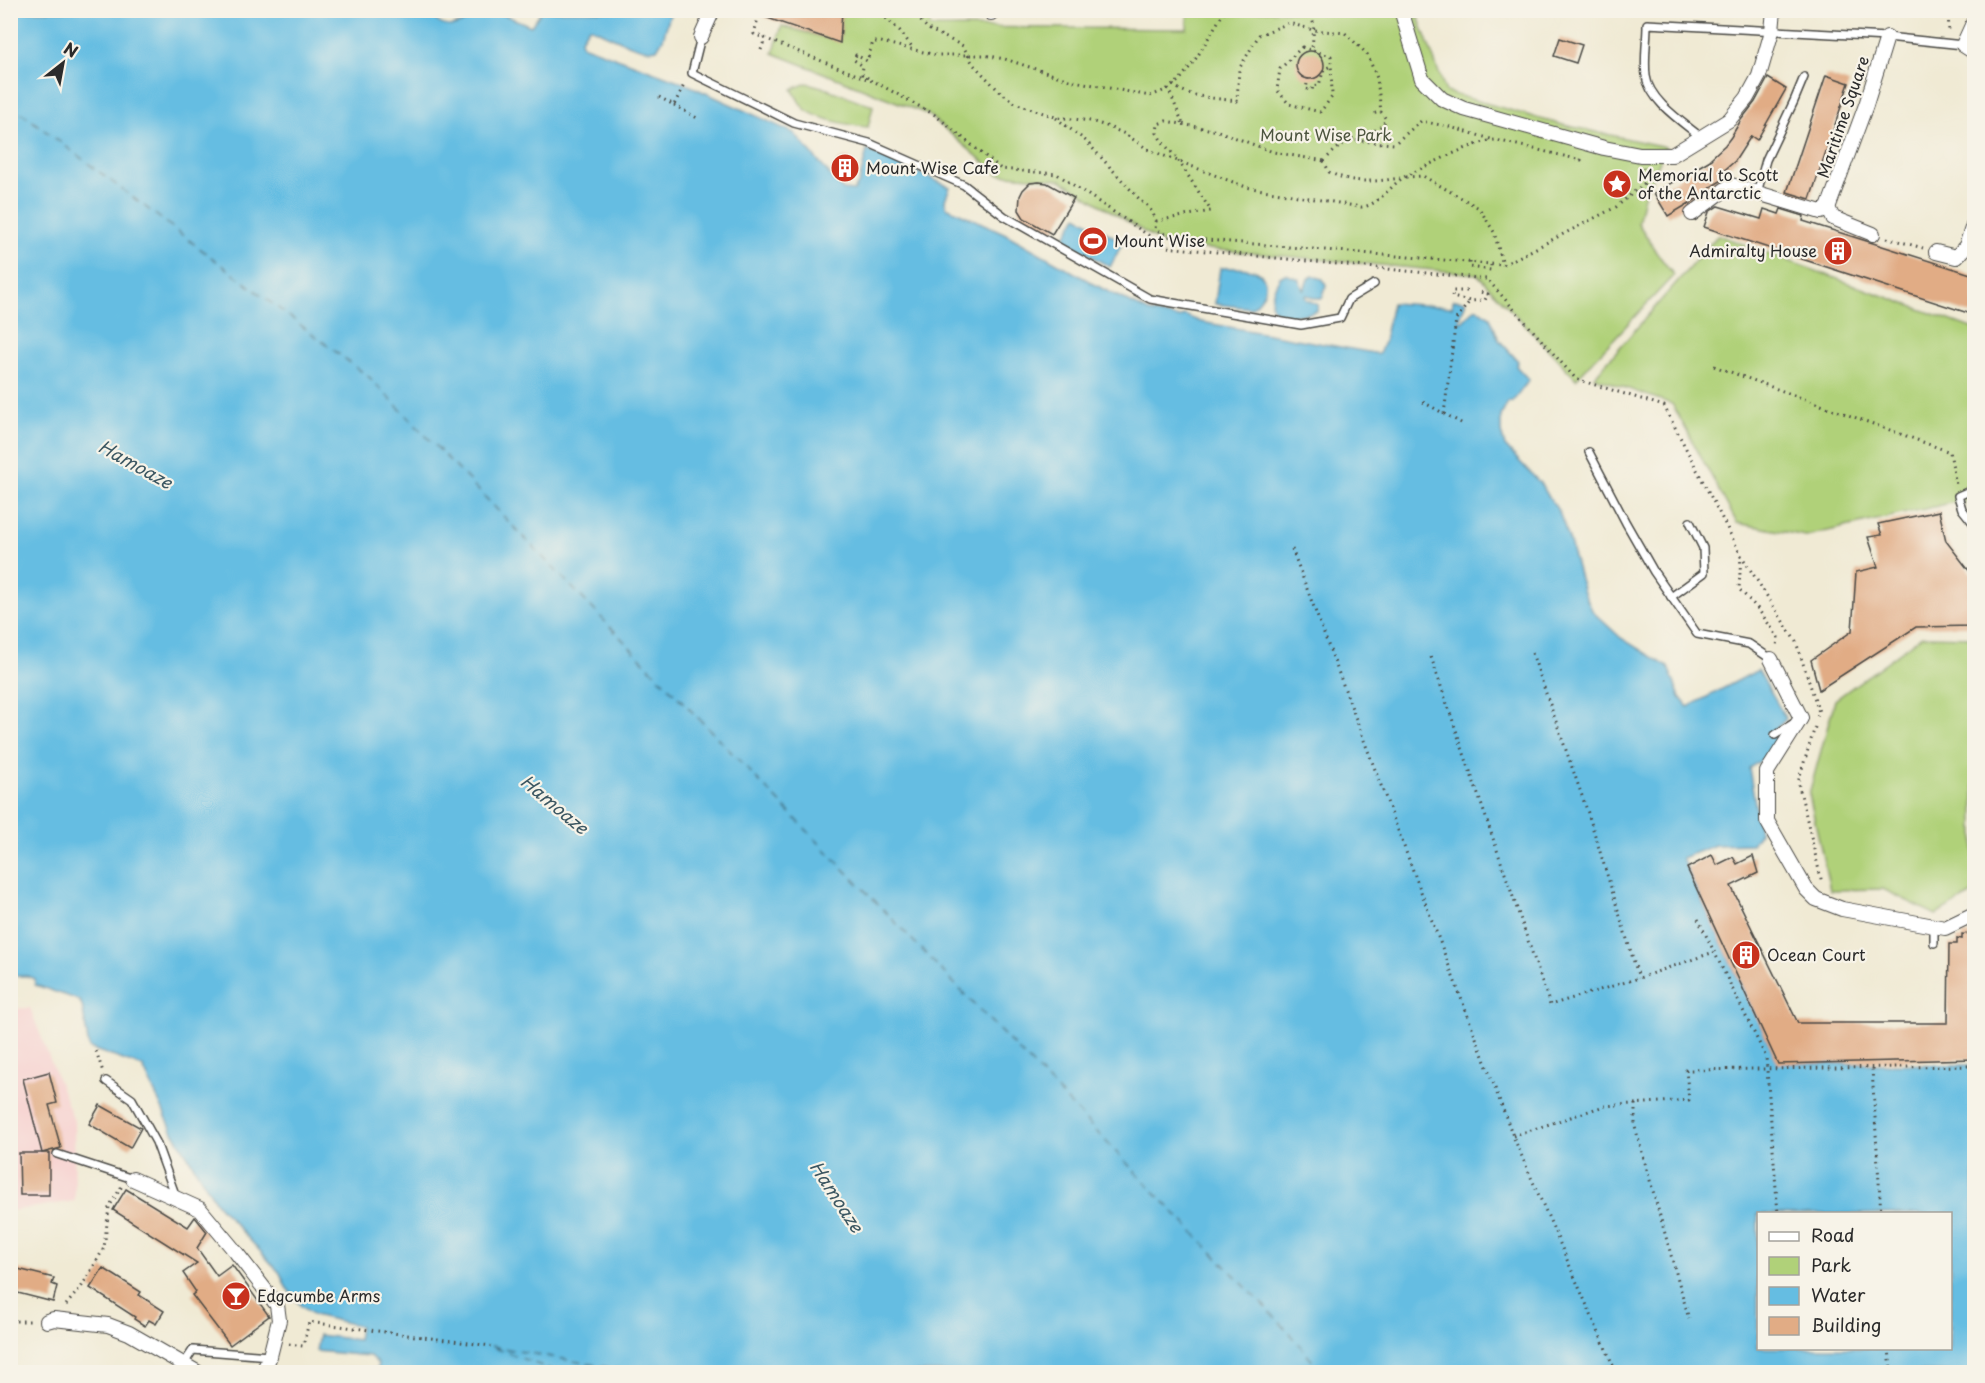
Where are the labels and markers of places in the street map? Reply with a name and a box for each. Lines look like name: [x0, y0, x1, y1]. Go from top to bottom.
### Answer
building icon: Mount Wise Cafe: [829, 152, 861, 184]
place label: Mount Wise Cafe: [866, 155, 999, 179]
place label: Memorial to Scott of the Antarctic: [1638, 162, 1778, 204]
place icon: Memorial to Scott of the Antarctic: [1601, 168, 1633, 200]
sports icon: Mount Wise: [1077, 225, 1109, 257]
place label: Mount Wise: [1114, 228, 1205, 252]
building icon: Admiralty House: [1822, 235, 1854, 267]
place label: Admiralty House: [1689, 238, 1817, 262]
building icon: Ocean Court: [1730, 939, 1762, 971]
place label: Ocean Court: [1767, 942, 1866, 966]
bar icon: Edgcumbe Arms: [220, 1280, 252, 1312]
place label: Edgcumbe Arms: [257, 1283, 380, 1307]

